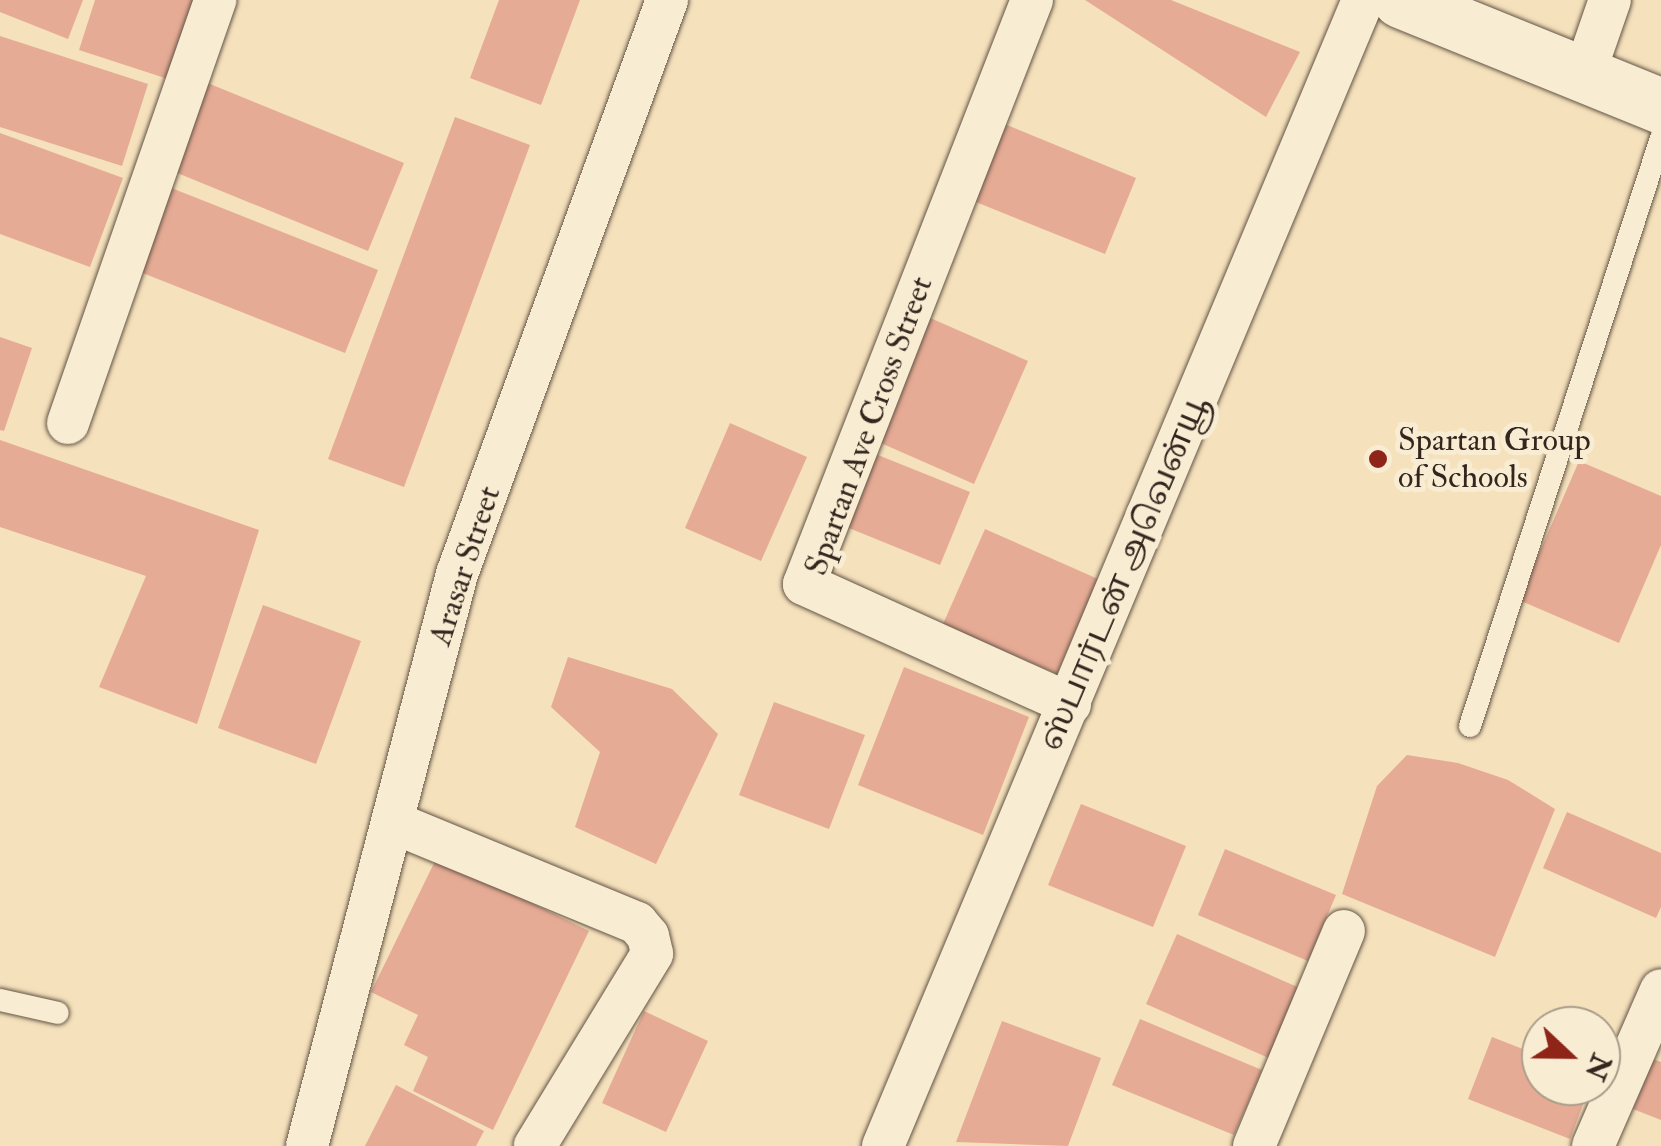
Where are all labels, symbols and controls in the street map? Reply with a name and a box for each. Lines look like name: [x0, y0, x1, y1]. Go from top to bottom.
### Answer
street label: Spartan Ave Cross Street: [797, 271, 941, 581]
street label: ஸ்பார்டன் அவென்யூ: [1032, 390, 1216, 756]
place label: Spartan Group of Schools: [1398, 422, 1591, 497]
marker: Spartan Group of Schools: [1367, 448, 1389, 470]
street label: Arasar Street: [421, 481, 509, 651]
north arrow: [1521, 1006, 1621, 1106]
text: N: [1577, 1048, 1618, 1085]

